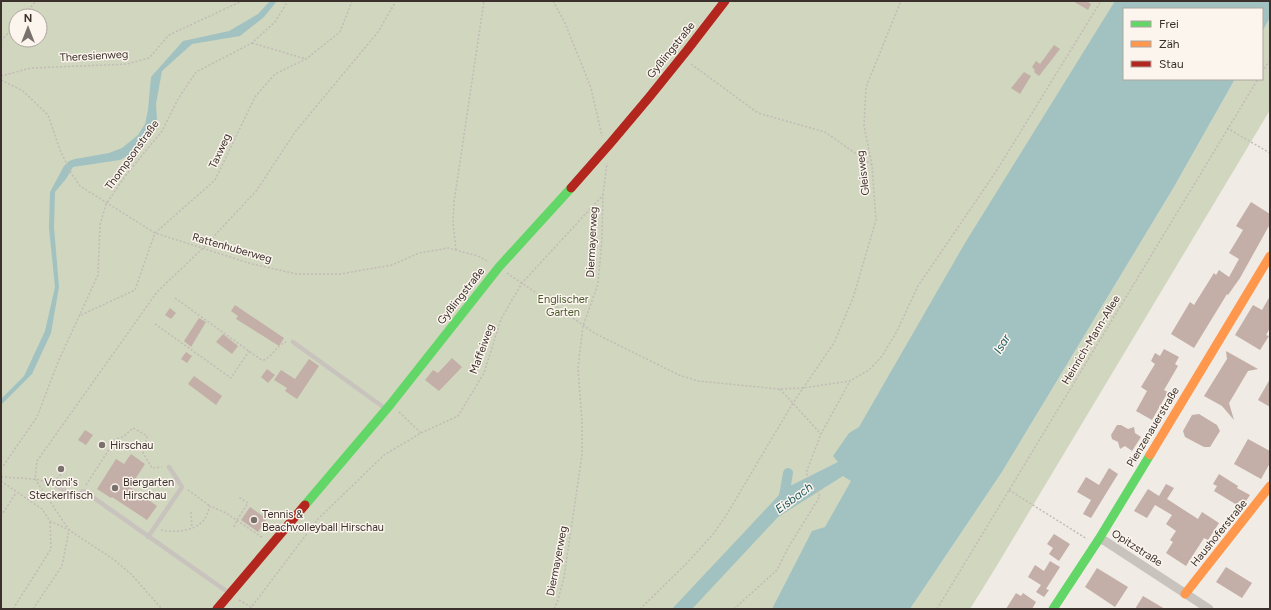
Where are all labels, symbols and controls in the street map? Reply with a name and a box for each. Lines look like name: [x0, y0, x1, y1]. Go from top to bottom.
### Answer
north arrow: [8, 8, 48, 48]
legend: [1123, 8, 1263, 80]
text: N: [24, 12, 32, 25]
text: Frei: [1159, 17, 1179, 31]
street label: Gyßlingstraße: [644, 19, 698, 81]
text: Zäh: [1159, 37, 1180, 51]
street label: Theresienweg: [59, 48, 129, 64]
text: Stau: [1159, 57, 1184, 71]
street label: Thompsonstraße: [102, 118, 162, 192]
street label: Taxweg: [206, 131, 234, 171]
street label: Gleisweg: [854, 150, 872, 196]
street label: Diermayerweg: [584, 206, 600, 278]
street label: Rattenhuberweg: [191, 230, 273, 266]
street label: Gyßlingstraße: [435, 265, 487, 327]
park label: Englischer Garten: [537, 293, 589, 319]
street label: Heinrich-Mann-Allee: [1059, 293, 1123, 387]
street label: Maffeiweg: [467, 322, 497, 376]
water label: Isar: [991, 331, 1014, 356]
street label: Pienzenauerstraße: [1124, 385, 1182, 469]
place label: Hirschau: [110, 439, 154, 452]
marker: Hirschau: [97, 440, 107, 450]
marker: Vroni's Steckerlfisch: [56, 464, 66, 474]
place label: Vroni's Steckerlfisch: [29, 476, 93, 502]
place label: Biergarten Hirschau: [123, 476, 174, 502]
water label: Eisbach: [773, 480, 816, 516]
marker: Biergarten Hirschau: [110, 483, 120, 493]
street label: Haushoferstraße: [1188, 497, 1250, 569]
place label: Tennis & Beachvolleyball Hirschau: [262, 508, 384, 534]
marker: Tennis & Beachvolleyball Hirschau: [249, 515, 259, 525]
street label: Diermayerweg: [544, 525, 570, 597]
street label: Opitzstraße: [1109, 527, 1165, 569]

